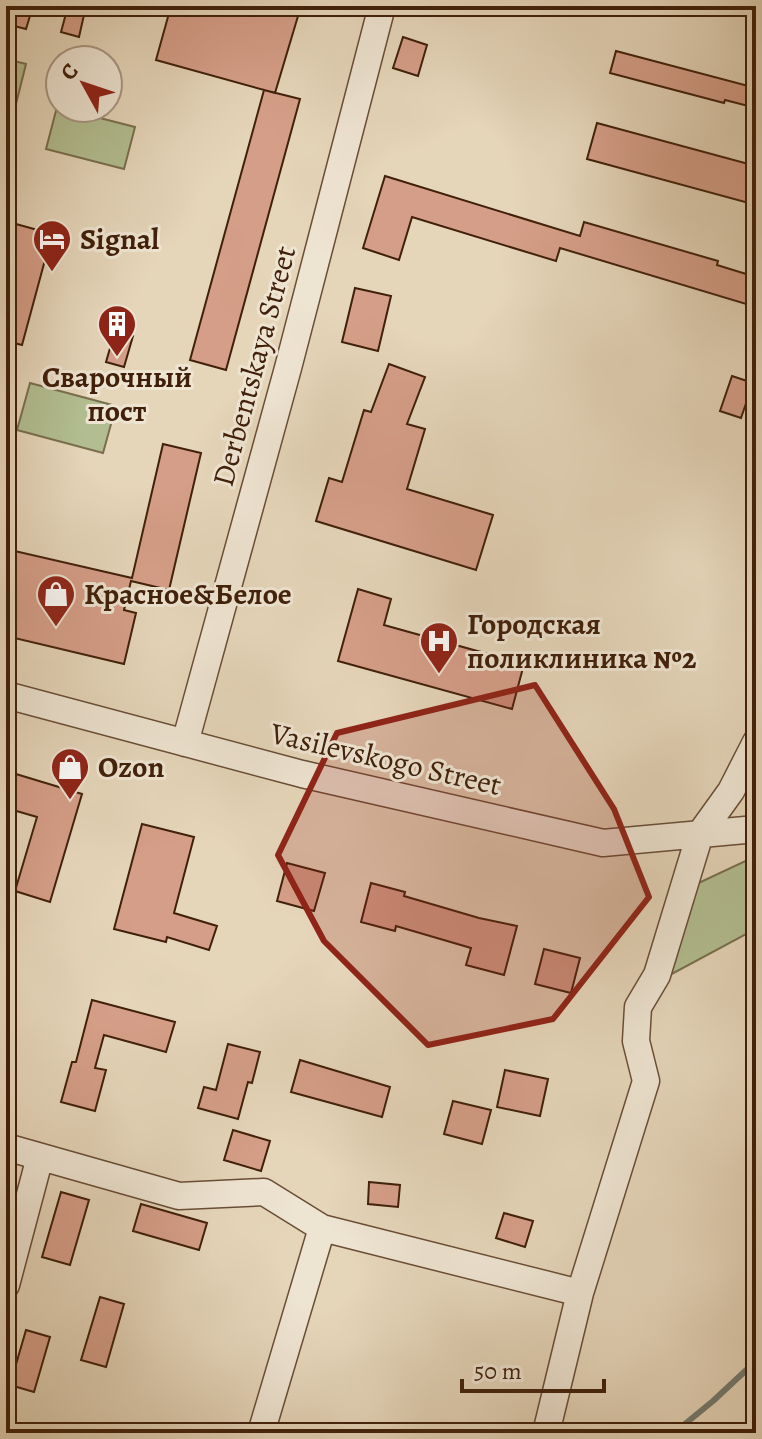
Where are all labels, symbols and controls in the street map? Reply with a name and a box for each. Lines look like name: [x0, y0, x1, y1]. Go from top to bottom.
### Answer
north arrow: [44, 44, 124, 124]
text: С: [54, 57, 85, 87]
hotel icon: Signal: [31, 218, 73, 273]
place label: Signal: [80, 219, 159, 259]
street label: Derbentskaya Street: [203, 241, 305, 491]
building icon: Сварочный пост: [96, 303, 138, 358]
place label: Сварочный пост: [42, 357, 192, 431]
shop icon: Красное&Белое: [35, 573, 77, 628]
place label: Красное&Белое: [84, 574, 292, 614]
place label: Городская поликлиника №2: [467, 604, 697, 678]
hospital icon: Городская поликлиника №2: [418, 620, 460, 675]
street label: Vasilevskogo Street: [266, 713, 505, 805]
shop icon: Ozon: [49, 746, 91, 801]
place label: Ozon: [98, 747, 164, 787]
scale bar: [462, 1343, 604, 1393]
text: 50 m: [474, 1355, 522, 1387]

